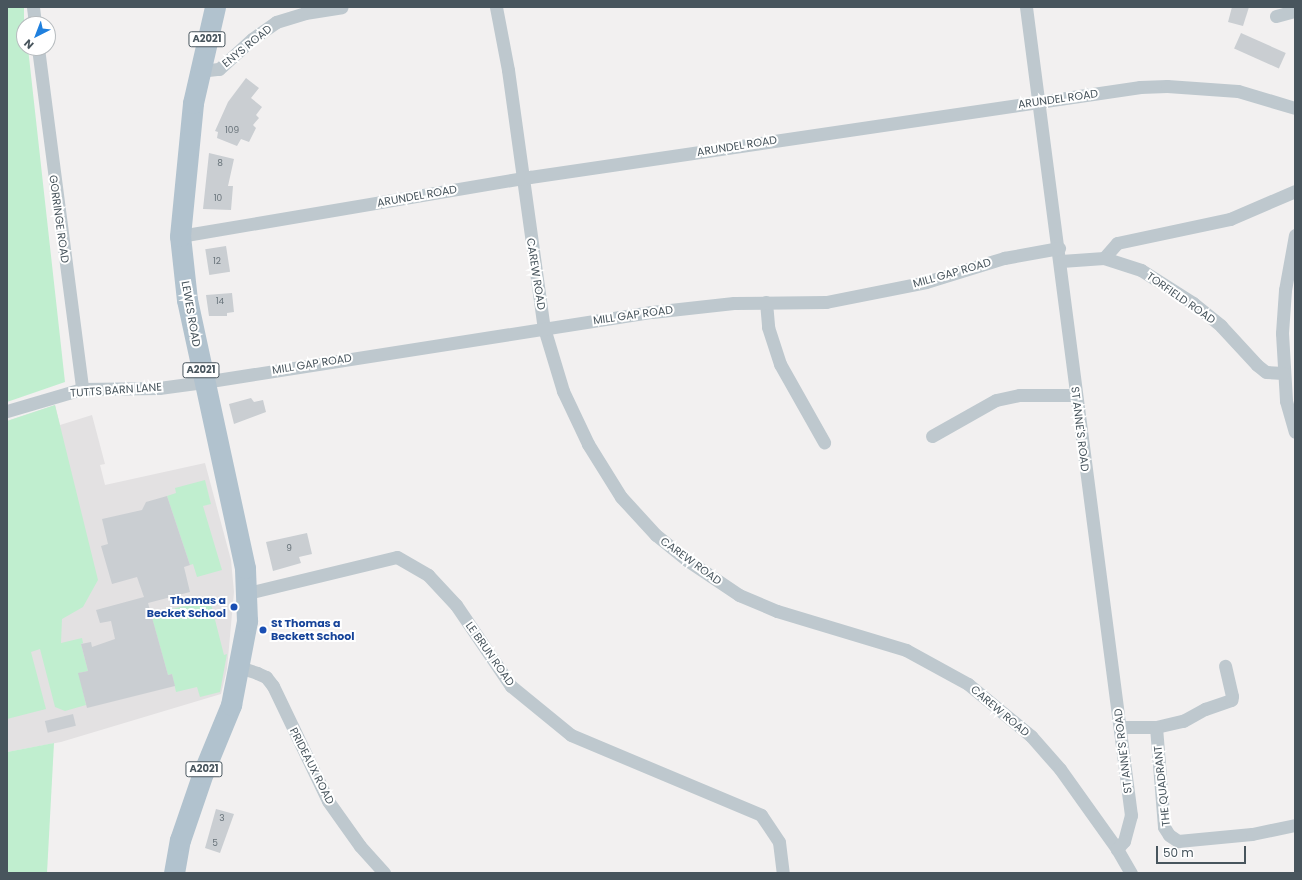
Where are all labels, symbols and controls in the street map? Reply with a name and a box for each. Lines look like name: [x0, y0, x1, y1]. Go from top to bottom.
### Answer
north arrow: [16, 16, 56, 56]
street label: ENYS ROAD: [220, 22, 274, 70]
road number: A2021: [188, 31, 226, 47]
text: N: [20, 35, 37, 53]
street label: ARUNDEL ROAD: [1017, 87, 1099, 111]
house number: 109: [225, 125, 239, 135]
street label: ARUNDEL ROAD: [696, 133, 778, 159]
house number: 8: [217, 158, 223, 168]
street label: GORRINGE ROAD: [46, 174, 72, 264]
street label: ARUNDEL ROAD: [376, 182, 458, 210]
house number: 10: [214, 193, 222, 203]
street label: CAREW ROAD: [524, 237, 548, 311]
house number: 12: [213, 256, 221, 266]
street label: MILL GAP ROAD: [912, 256, 992, 290]
street label: TORFIELD ROAD: [1144, 269, 1218, 327]
street label: LEWES ROAD: [179, 280, 203, 348]
house number: 14: [216, 296, 224, 306]
street label: MILL GAP ROAD: [592, 303, 674, 327]
street label: MILL GAP ROAD: [271, 351, 353, 377]
road number: A2021: [182, 362, 220, 378]
street label: TUTTS BARN LANE: [70, 380, 162, 400]
street label: ST ANNE'S ROAD: [1068, 386, 1092, 472]
street label: CAREW ROAD: [658, 534, 724, 588]
house number: 9: [286, 543, 292, 553]
place label: Thomas a Becket School: [147, 594, 226, 620]
marker: Thomas a Becket School: [229, 602, 239, 612]
place label: St Thomas a Beckett School: [271, 617, 355, 643]
street label: LE BRUN ROAD: [463, 619, 517, 689]
marker: St Thomas a Beckett School: [258, 625, 268, 635]
street label: CAREW ROAD: [968, 683, 1032, 739]
street label: ST ANNE'S ROAD: [1111, 708, 1135, 794]
street label: PRIDEAUX ROAD: [287, 725, 337, 807]
street label: THE QUADRANT: [1151, 745, 1173, 827]
road number: A2021: [185, 761, 223, 777]
house number: 3: [219, 813, 225, 823]
house number: 5: [212, 838, 218, 848]
scale bar: [1158, 838, 1248, 864]
text: 50 m: [1163, 844, 1194, 861]

